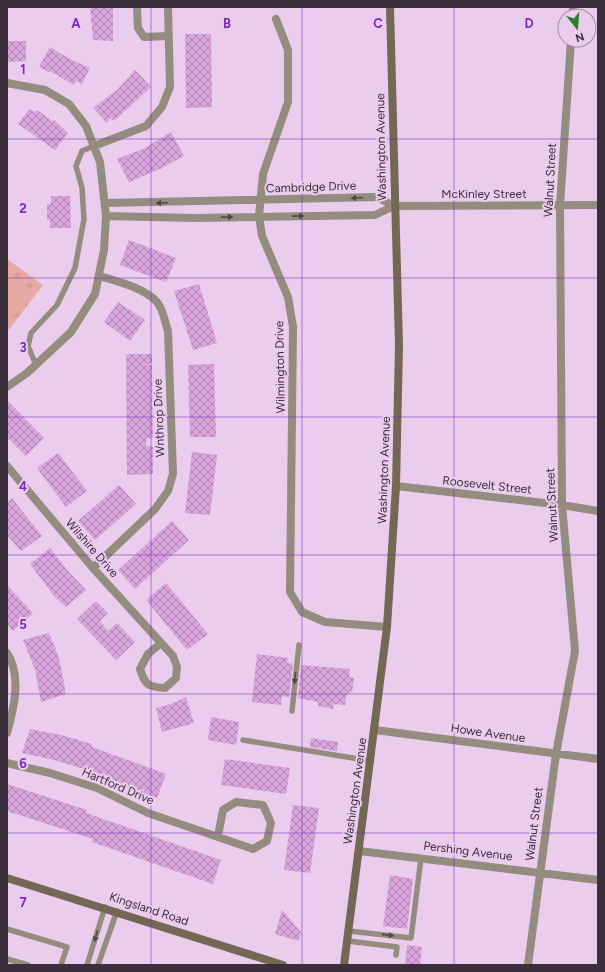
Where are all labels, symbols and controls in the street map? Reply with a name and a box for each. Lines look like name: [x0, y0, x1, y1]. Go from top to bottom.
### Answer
north arrow: [557, 8, 597, 48]
text: A: [71, 16, 81, 31]
text: B: [223, 16, 231, 31]
text: C: [373, 16, 383, 31]
text: D: [524, 16, 534, 31]
text: N: [574, 30, 586, 45]
text: 1: [20, 62, 26, 77]
street label: Washington Avenue: [373, 93, 389, 201]
street label: Walnut Street: [541, 142, 559, 217]
street label: Cambridge Drive: [266, 178, 357, 196]
street label: McKinley Street: [441, 187, 527, 201]
one-way arrow: [350, 195, 363, 201]
one-way arrow: [156, 199, 168, 206]
text: 2: [19, 201, 27, 216]
one-way arrow: [292, 213, 305, 219]
one-way arrow: [221, 214, 234, 220]
street label: Wilmington Drive: [272, 320, 288, 413]
text: 3: [19, 340, 27, 355]
street label: Wnthrop Drive: [151, 378, 167, 457]
street label: Washington Avenue: [375, 416, 393, 524]
street label: Walnut Street: [543, 467, 561, 542]
street label: Roosevelt Street: [442, 473, 533, 497]
text: 4: [19, 479, 27, 494]
street label: Wilshire Drive: [63, 516, 122, 581]
text: 5: [19, 617, 27, 632]
one-way arrow: [292, 672, 299, 684]
street label: Howe Avenue: [450, 721, 527, 745]
street label: Washington Avenue: [341, 736, 369, 845]
text: 6: [19, 756, 27, 771]
street label: Hartford Drive: [80, 765, 157, 808]
street label: Walnut Street: [523, 786, 546, 862]
street label: Pershing Avenue: [423, 839, 514, 863]
street label: Kingsland Road: [108, 890, 190, 928]
text: 7: [19, 895, 27, 910]
one-way arrow: [93, 931, 99, 943]
one-way arrow: [382, 932, 394, 939]

